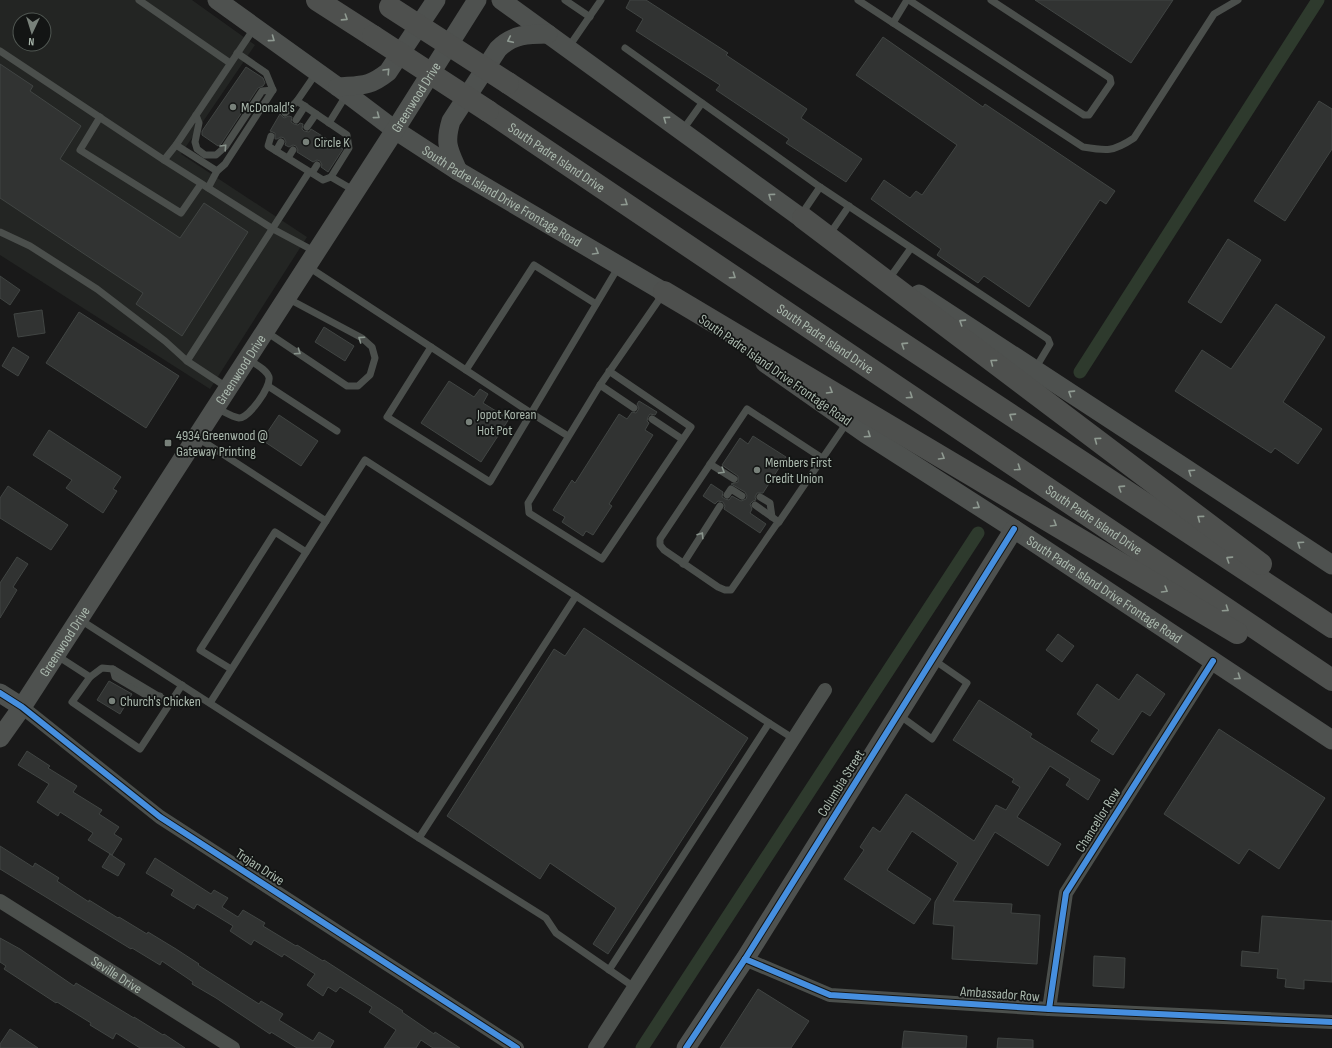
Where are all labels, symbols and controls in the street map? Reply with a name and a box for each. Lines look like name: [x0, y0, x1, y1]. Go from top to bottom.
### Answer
north arrow: [12, 12, 52, 52]
one-way arrow: [341, 13, 348, 21]
one-way arrow: [267, 34, 274, 41]
text: N: [28, 35, 35, 48]
one-way arrow: [507, 35, 515, 43]
street label: Greenwood Drive: [387, 59, 444, 135]
one-way arrow: [382, 69, 389, 76]
place label: McDonald's: [241, 99, 295, 116]
marker: McDonald's: [228, 102, 238, 112]
one-way arrow: [372, 111, 379, 118]
one-way arrow: [663, 117, 670, 124]
street label: South Padre Island Drive: [505, 119, 609, 196]
place label: Circle K: [314, 134, 350, 151]
marker: Circle K: [301, 137, 311, 147]
street label: South Padre Island Drive Frontage Road: [419, 142, 585, 250]
one-way arrow: [219, 144, 227, 152]
one-way arrow: [768, 193, 775, 200]
one-way arrow: [621, 198, 628, 206]
one-way arrow: [592, 247, 599, 254]
one-way arrow: [729, 271, 736, 279]
street label: South Padre Island Drive: [774, 300, 877, 377]
street label: South Padre Island Drive Frontage Road: [695, 311, 855, 429]
one-way arrow: [959, 319, 966, 327]
street label: Greenwood Drive: [211, 331, 269, 408]
one-way arrow: [358, 336, 365, 343]
one-way arrow: [901, 342, 908, 349]
one-way arrow: [293, 347, 300, 354]
one-way arrow: [990, 360, 997, 367]
one-way arrow: [826, 386, 833, 393]
one-way arrow: [1068, 390, 1075, 398]
one-way arrow: [906, 391, 913, 398]
place label: Jopot Korean Hot Pot: [476, 406, 537, 439]
one-way arrow: [1010, 414, 1017, 421]
marker: Jopot Korean Hot Pot: [464, 417, 474, 427]
place label: 4934 Greenwood @ Gateway Printing: [176, 427, 268, 460]
one-way arrow: [864, 430, 871, 438]
marker: 4934 Greenwood @ Gateway Printing: [163, 438, 173, 448]
one-way arrow: [1094, 438, 1101, 445]
one-way arrow: [938, 452, 945, 460]
place label: Members First Credit Union: [765, 454, 832, 487]
one-way arrow: [1014, 463, 1021, 471]
marker: Members First Credit Union: [752, 465, 762, 475]
one-way arrow: [718, 467, 725, 474]
one-way arrow: [1189, 470, 1196, 477]
street label: South Padre Island Drive: [1042, 481, 1146, 558]
one-way arrow: [1118, 485, 1125, 493]
one-way arrow: [973, 501, 980, 508]
one-way arrow: [1198, 516, 1205, 523]
one-way arrow: [1050, 519, 1057, 526]
street label: South Padre Island Drive Frontage Road: [1024, 531, 1186, 647]
one-way arrow: [697, 532, 704, 539]
one-way arrow: [1297, 542, 1304, 549]
one-way arrow: [1227, 557, 1234, 564]
one-way arrow: [1161, 585, 1168, 593]
street label: Greenwood Drive: [35, 603, 93, 680]
one-way arrow: [1222, 604, 1229, 612]
one-way arrow: [1234, 672, 1241, 680]
place label: Church's Chicken: [120, 693, 201, 710]
marker: Church's Chicken: [107, 696, 117, 706]
street label: Columbia Street: [814, 746, 868, 820]
street label: Chancellor Row: [1072, 785, 1124, 855]
street label: Trojan Drive: [232, 845, 288, 889]
street label: Seville Drive: [88, 952, 145, 997]
street label: Ambassador Row: [959, 983, 1040, 1005]

